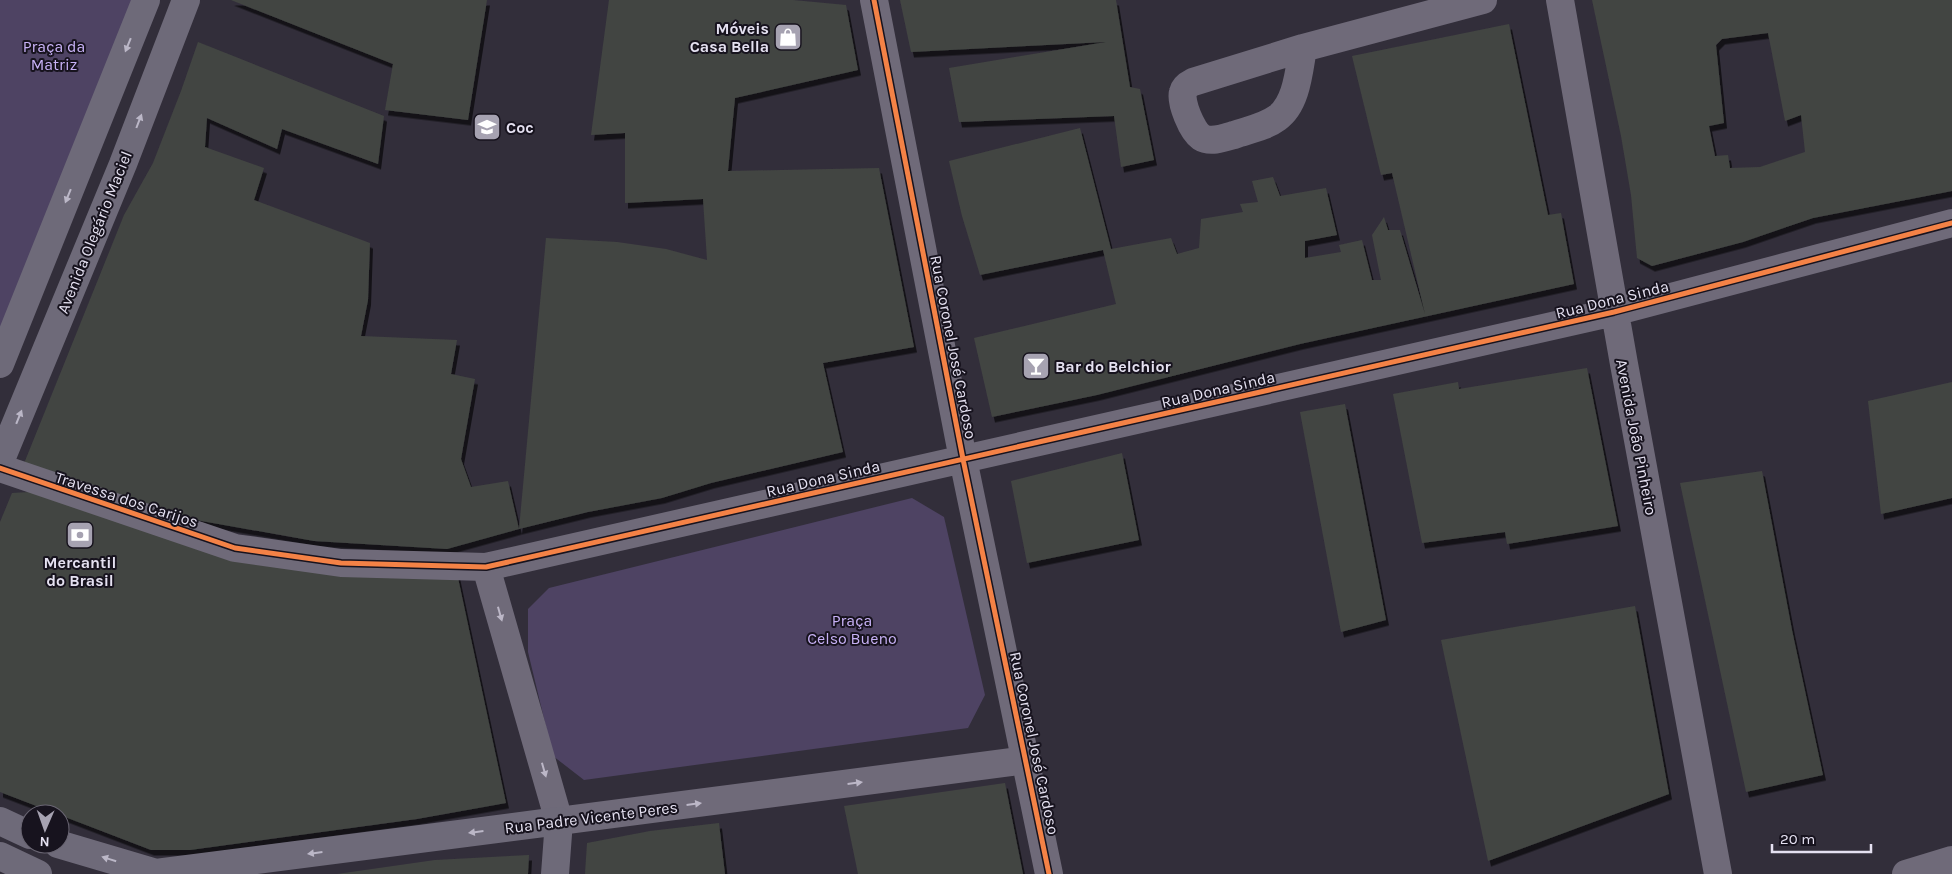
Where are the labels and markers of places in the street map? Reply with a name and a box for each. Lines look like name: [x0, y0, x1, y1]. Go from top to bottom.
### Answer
place label: Móveis Casa Bella: [690, 19, 769, 56]
shop icon: Móveis Casa Bella: [773, 22, 803, 52]
school or university icon: Coc: [472, 112, 502, 142]
place label: Coc: [506, 118, 534, 137]
bar icon: Bar do Belchior: [1021, 351, 1051, 381]
place label: Bar do Belchior: [1055, 357, 1171, 376]
bank icon: Mercantil do Brasil: [65, 520, 95, 550]
place label: Mercantil do Brasil: [44, 553, 116, 590]

